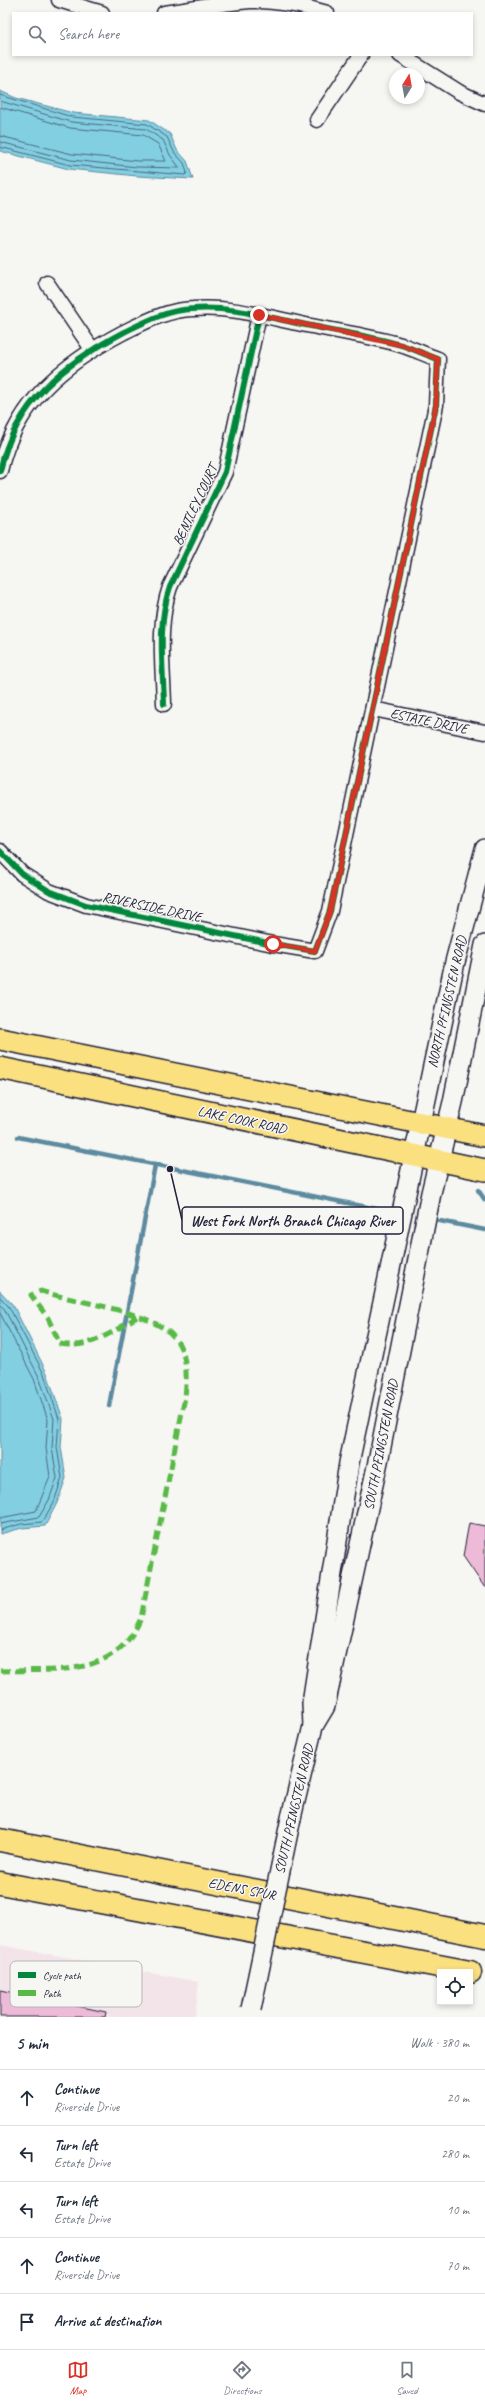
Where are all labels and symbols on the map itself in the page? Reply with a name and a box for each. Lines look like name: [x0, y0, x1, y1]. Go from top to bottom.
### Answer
north arrow: [389, 68, 425, 104]
route end: [250, 306, 268, 324]
street label: BENTLEY COURT: [169, 459, 223, 548]
street label: ESTATE DRIVE: [389, 705, 471, 738]
street label: RIVERSIDE DRIVE: [101, 888, 205, 926]
street label: NORTH PFINGSTEN ROAD: [424, 933, 471, 1069]
route start: [264, 935, 282, 953]
street label: LAKE COOK ROAD: [196, 1102, 290, 1138]
callout: West Fork North Branch Chicago River: [182, 1207, 403, 1234]
text: West Fork North Branch Chicago River: [191, 1212, 397, 1231]
street label: SOUTH PFINGSTEN ROAD: [360, 1377, 402, 1512]
street label: SOUTH PFINGSTEN ROAD: [271, 1741, 318, 1875]
street label: EDENS SPUR: [207, 1874, 278, 1904]
legend: [10, 1961, 142, 2007]
text: Cycle path: [43, 1968, 82, 1982]
text: Path: [43, 1986, 62, 2000]

